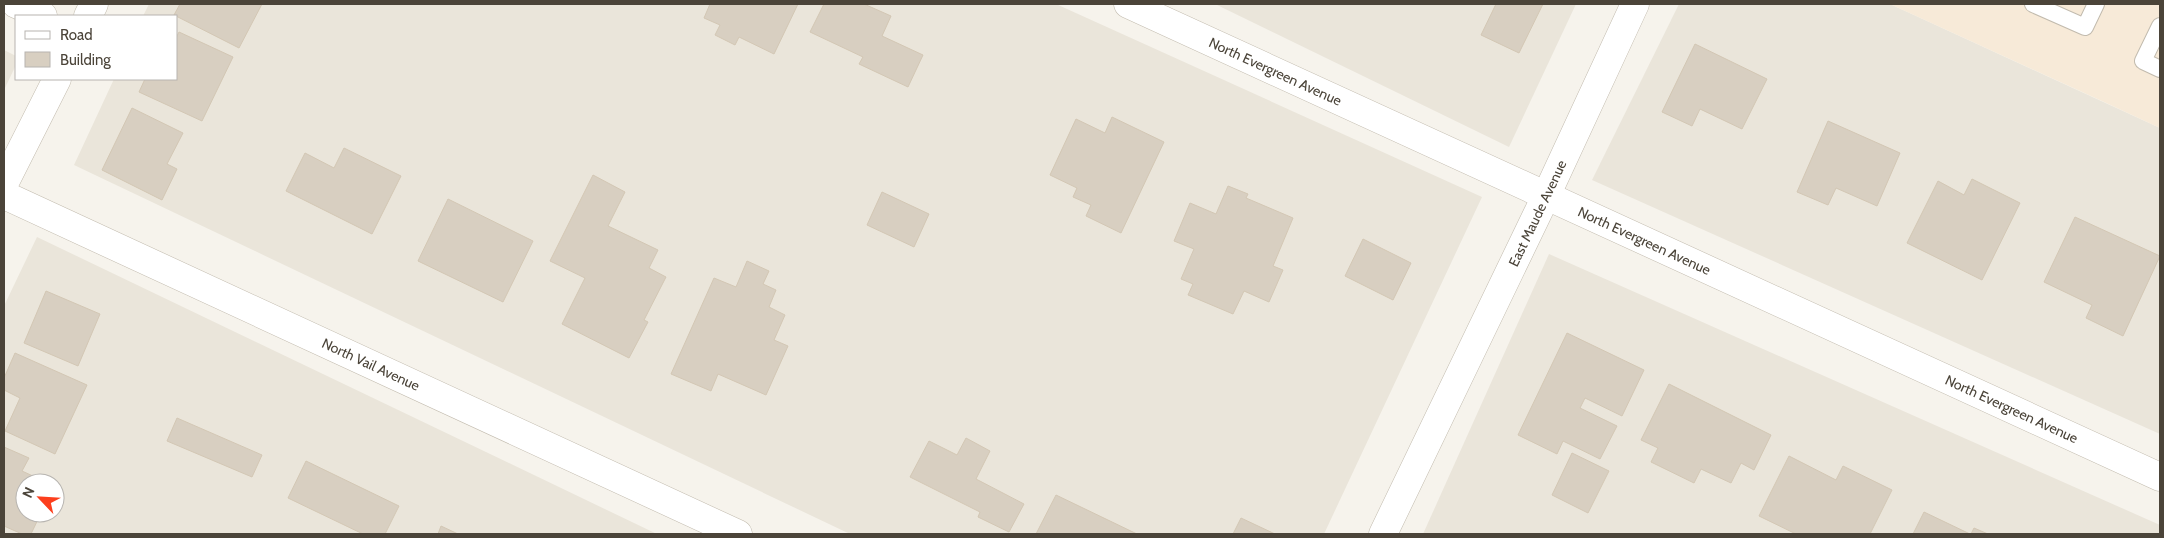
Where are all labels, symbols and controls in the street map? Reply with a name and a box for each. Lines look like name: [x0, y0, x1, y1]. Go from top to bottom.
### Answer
legend: [15, 15, 178, 80]
text: Road: [60, 26, 93, 44]
street label: North Evergreen Avenue: [1206, 33, 1345, 110]
text: Building: [60, 51, 111, 69]
street label: East Maude Avenue: [1504, 157, 1570, 270]
street label: North Evergreen Avenue: [1575, 202, 1714, 279]
street label: North Vail Avenue: [319, 334, 423, 395]
street label: North Evergreen Avenue: [1942, 371, 2081, 447]
north arrow: [15, 473, 65, 523]
text: N: [18, 484, 38, 501]

